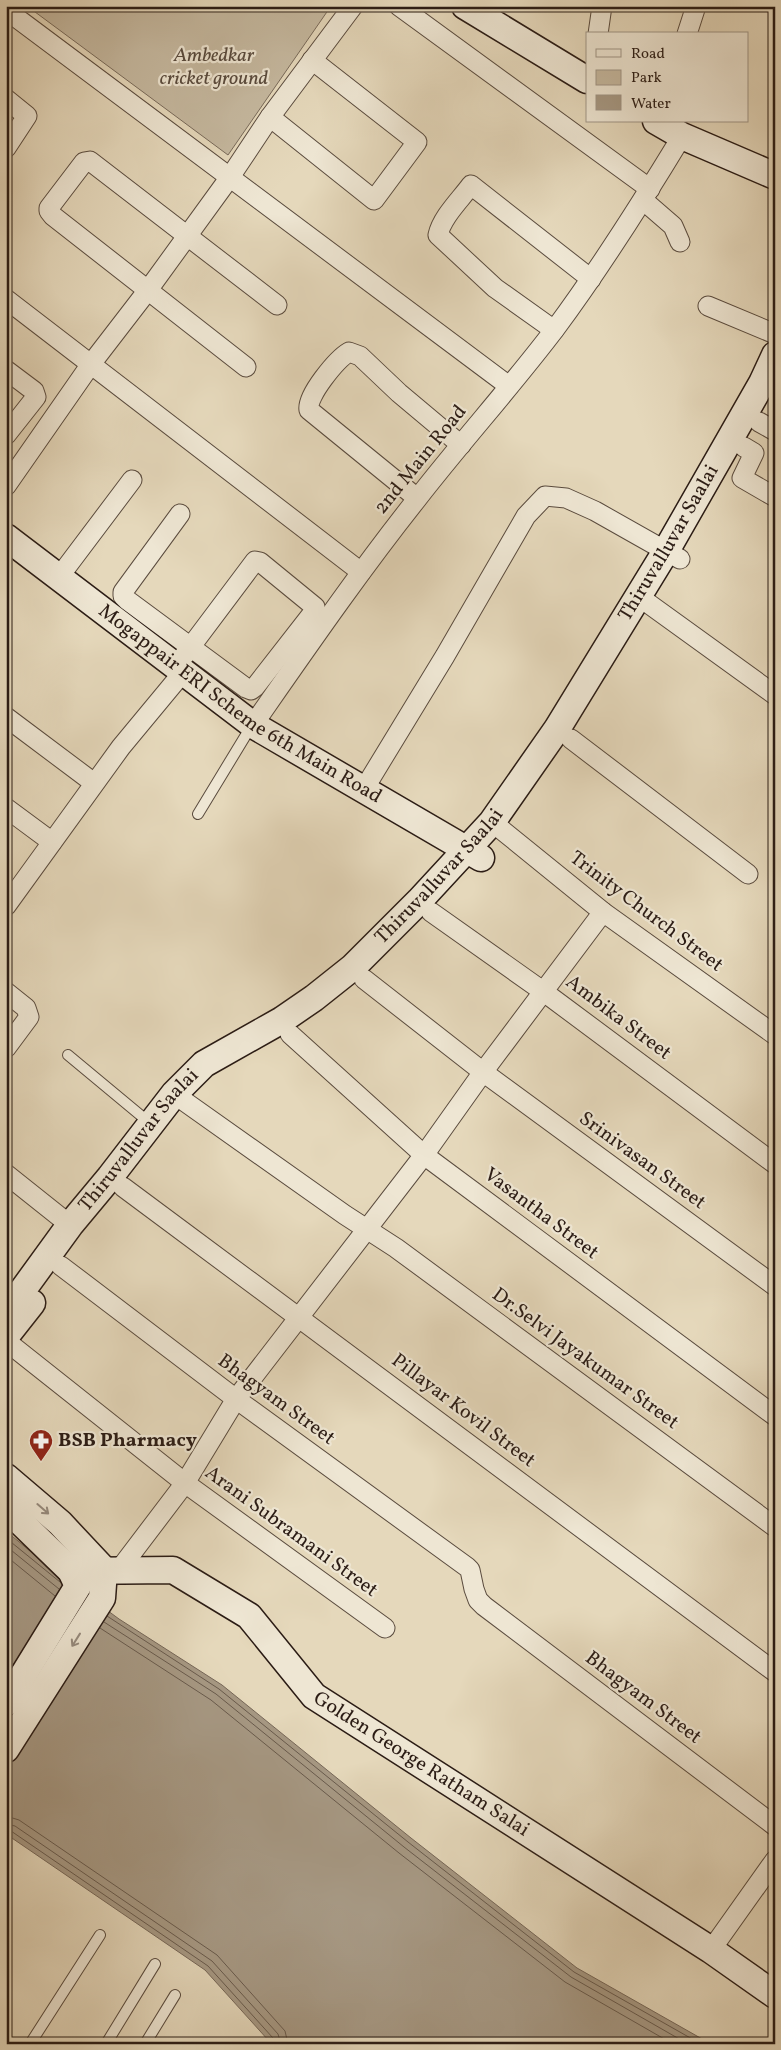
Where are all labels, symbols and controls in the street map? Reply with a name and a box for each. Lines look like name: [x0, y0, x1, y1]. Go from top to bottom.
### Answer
legend: [586, 32, 748, 122]
park label: Ambedkar cricket ground: [160, 42, 269, 93]
text: Road: [631, 44, 665, 65]
text: Park: [631, 68, 662, 89]
text: Water: [631, 94, 671, 115]
street label: 2nd Main Road: [368, 399, 474, 521]
street label: Thiruvalluvar Saalai: [612, 460, 726, 627]
street label: Mogappair ERI Scheme 6th Main Road: [92, 598, 387, 811]
street label: Thiruvalluvar Saalai: [369, 803, 511, 951]
street label: Trinity Church Street: [563, 845, 729, 979]
street label: Ambika Street: [559, 969, 677, 1067]
street label: Thiruvalluvar Saalai: [72, 1062, 206, 1218]
street label: Srinivasan Street: [573, 1105, 711, 1217]
street label: Vasantha Street: [478, 1161, 604, 1267]
street label: Dr.Selvi Jayakumar Street: [486, 1281, 684, 1437]
street label: Pillayar Kovil Street: [385, 1347, 541, 1475]
street label: Bhagyam Street: [211, 1348, 341, 1452]
place label: BSB Pharmacy: [58, 1427, 197, 1455]
pharmacy icon: BSB Pharmacy: [28, 1428, 54, 1462]
street label: Arani Subramani Street: [199, 1460, 383, 1604]
one-way arrow: [36, 1503, 49, 1514]
one-way arrow: [70, 1632, 80, 1646]
street label: Bhagyam Street: [579, 1645, 707, 1751]
street label: Golden George Ratham Salai: [308, 1685, 535, 1844]

